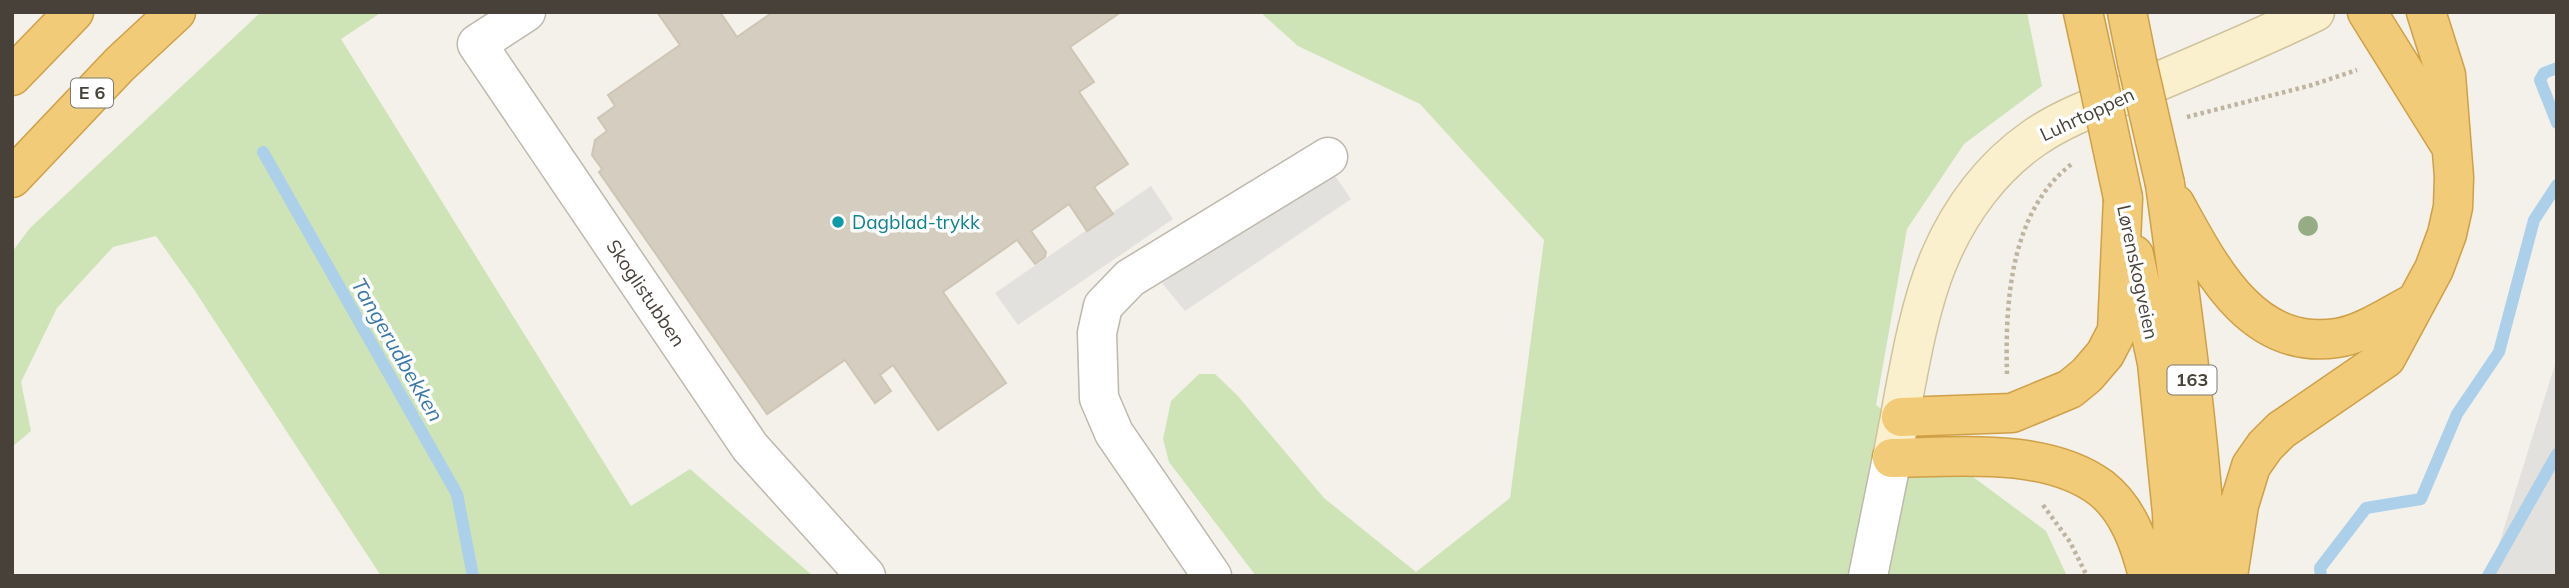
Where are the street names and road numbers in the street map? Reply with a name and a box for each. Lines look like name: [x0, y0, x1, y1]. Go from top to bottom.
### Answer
road number: E 6: [71, 78, 113, 108]
street label: Luhrtoppen: [2036, 82, 2138, 146]
street label: Lørenskogveien: [2112, 203, 2164, 341]
street label: Skoglistubben: [601, 235, 691, 351]
road number: 163: [2168, 366, 2216, 394]

